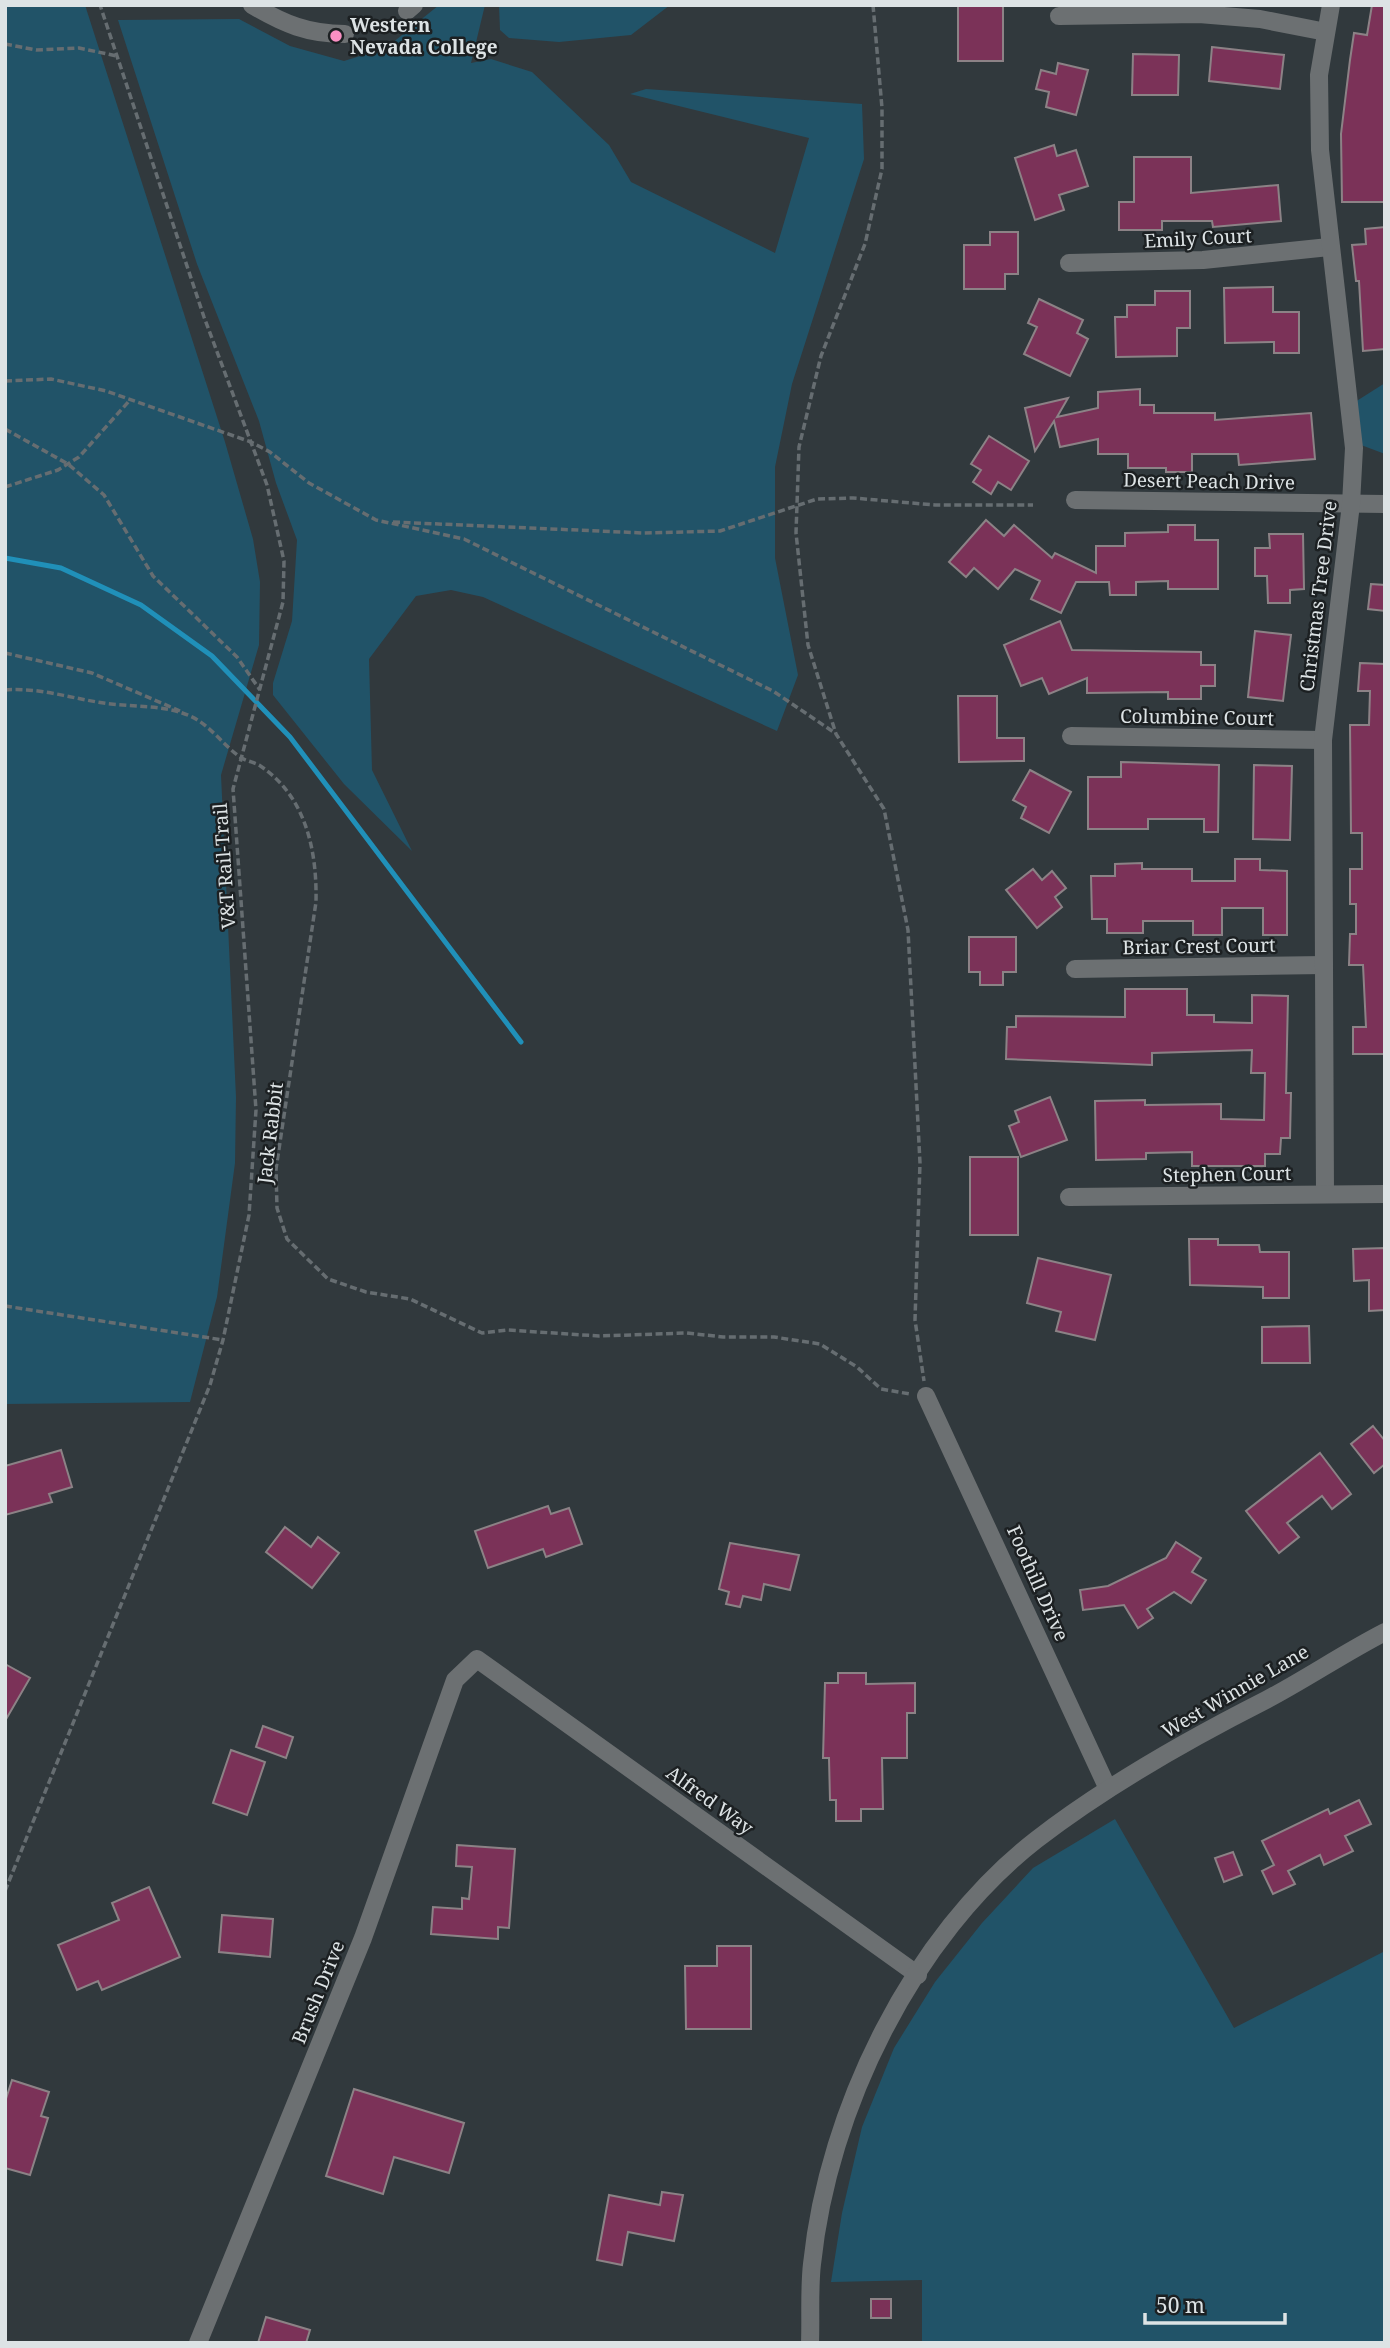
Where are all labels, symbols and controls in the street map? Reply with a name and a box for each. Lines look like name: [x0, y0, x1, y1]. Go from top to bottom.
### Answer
place label: Western Nevada College: [350, 12, 498, 60]
marker: Western Nevada College: [328, 28, 344, 44]
street label: Emily Court: [1144, 222, 1253, 254]
street label: Desert Peach Drive: [1123, 467, 1295, 495]
street label: Christmas Tree Drive: [1293, 499, 1343, 693]
street label: Columbine Court: [1120, 703, 1275, 731]
street label: V&T Rail-Trail: [207, 802, 241, 930]
street label: Briar Crest Court: [1122, 932, 1276, 960]
street label: Jack Rabbit: [251, 1080, 289, 1186]
street label: Stephen Court: [1162, 1160, 1292, 1188]
street label: Foothill Drive: [1001, 1521, 1075, 1645]
street label: West Winnie Lane: [1157, 1638, 1313, 1744]
street label: Alfred Way: [661, 1760, 759, 1841]
street label: Brush Drive: [286, 1937, 350, 2047]
scale bar: [1145, 2282, 1285, 2326]
text: 50 m: [1156, 2291, 1205, 2319]

